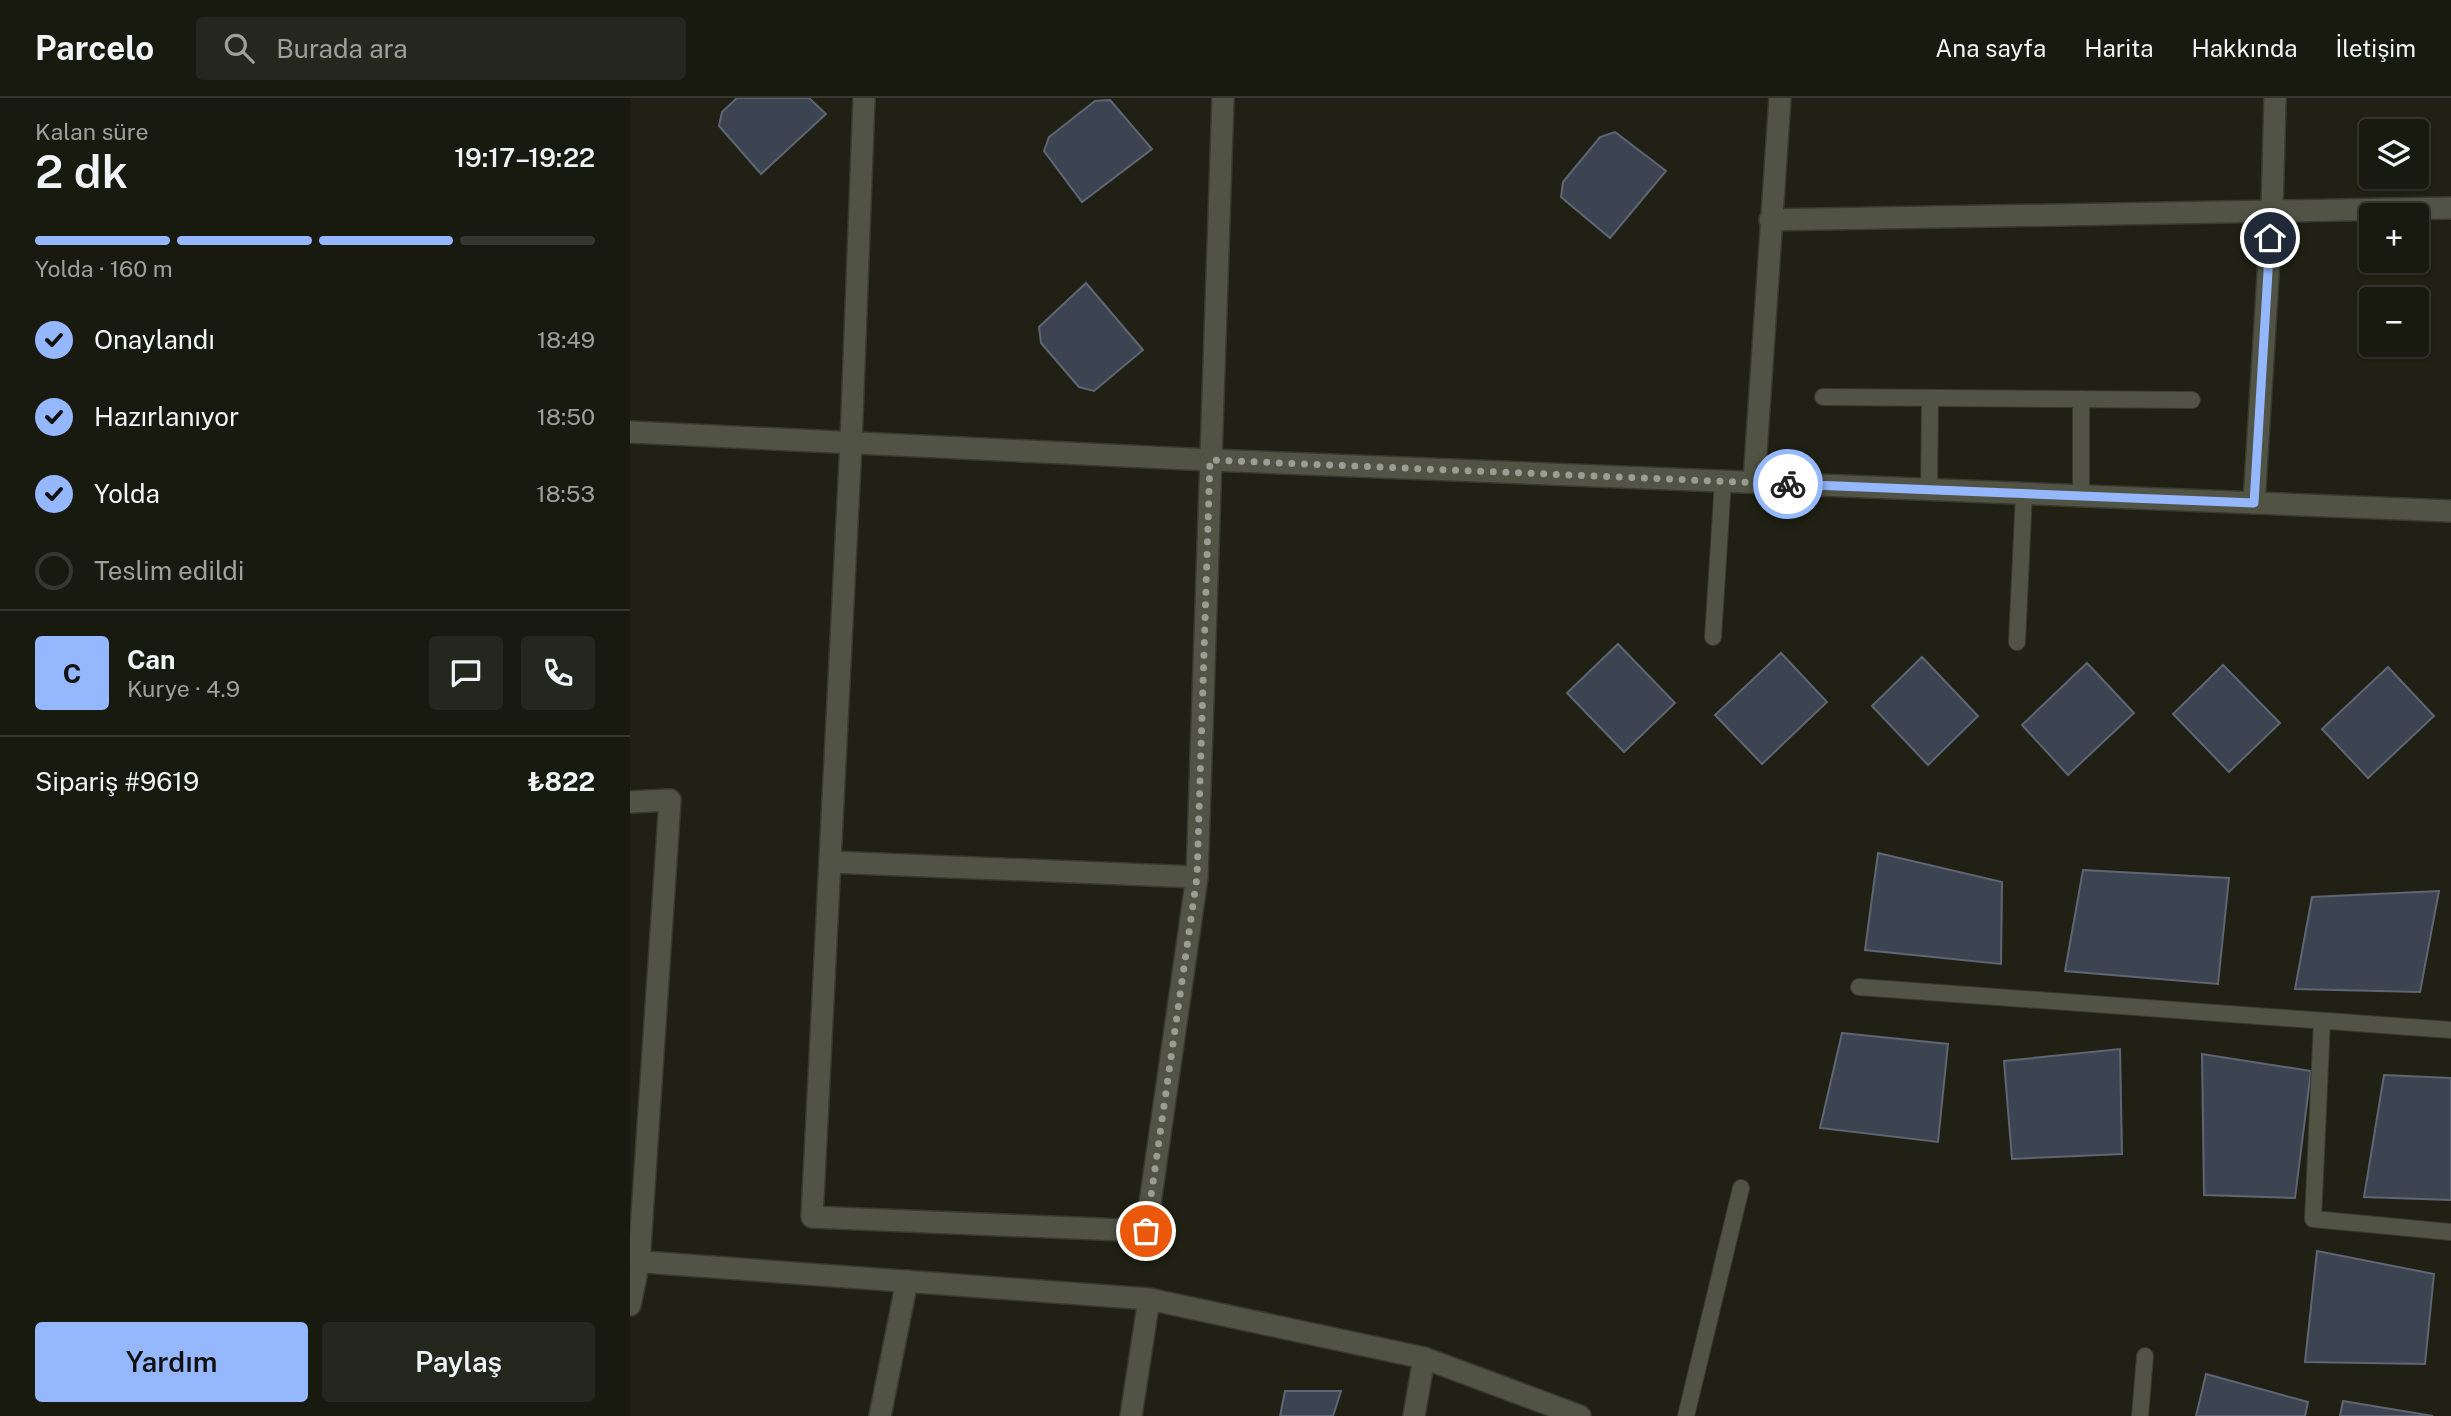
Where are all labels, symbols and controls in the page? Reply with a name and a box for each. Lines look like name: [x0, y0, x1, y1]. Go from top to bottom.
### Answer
search box: [196, 17, 686, 80]
text: Parcelo: [35, 29, 154, 67]
icon: search: [220, 29, 258, 67]
text: Burada ara: [276, 33, 408, 64]
text: Ana sayfa: [1935, 34, 2046, 62]
text: Harita: [2084, 34, 2154, 62]
text: Hakkında: [2192, 34, 2297, 62]
text: İletişim: [2335, 34, 2416, 62]
text: Kalan süre: [35, 118, 149, 145]
map controls: [2359, 119, 2429, 357]
button: layers: [2359, 119, 2429, 189]
text: 19:17–19:22: [454, 142, 595, 173]
text: 2 dk: [35, 144, 128, 198]
button: +: [2359, 203, 2429, 273]
pin: [2240, 208, 2300, 268]
icon: home: [2251, 219, 2289, 257]
text: Yolda · 160 m: [35, 255, 173, 282]
button: −: [2359, 287, 2429, 357]
icon: check: [35, 321, 73, 359]
text: Onaylandı: [94, 324, 215, 355]
text: 18:49: [537, 326, 595, 353]
icon: check: [35, 398, 73, 436]
text: Hazırlanıyor: [94, 401, 239, 432]
text: 18:50: [537, 403, 595, 430]
courier: [1753, 449, 1823, 519]
icon: bike: [1769, 465, 1807, 503]
icon: check: [35, 475, 73, 513]
text: Yolda: [94, 478, 160, 509]
text: 18:53: [536, 480, 595, 507]
text: Teslim edildi: [94, 555, 244, 586]
button: chat: [429, 636, 503, 710]
button: phone: [521, 636, 595, 710]
text: Can: [127, 644, 175, 675]
text: C: [63, 658, 81, 689]
text: Kurye · 4.9: [127, 675, 240, 702]
text: Sipariş #9619: [35, 766, 199, 797]
text: ₺822: [527, 766, 595, 797]
pin: [1116, 1201, 1176, 1261]
icon: bag: [1127, 1212, 1165, 1250]
button: Yardım: [35, 1322, 308, 1402]
button: Paylaş: [322, 1322, 595, 1402]

